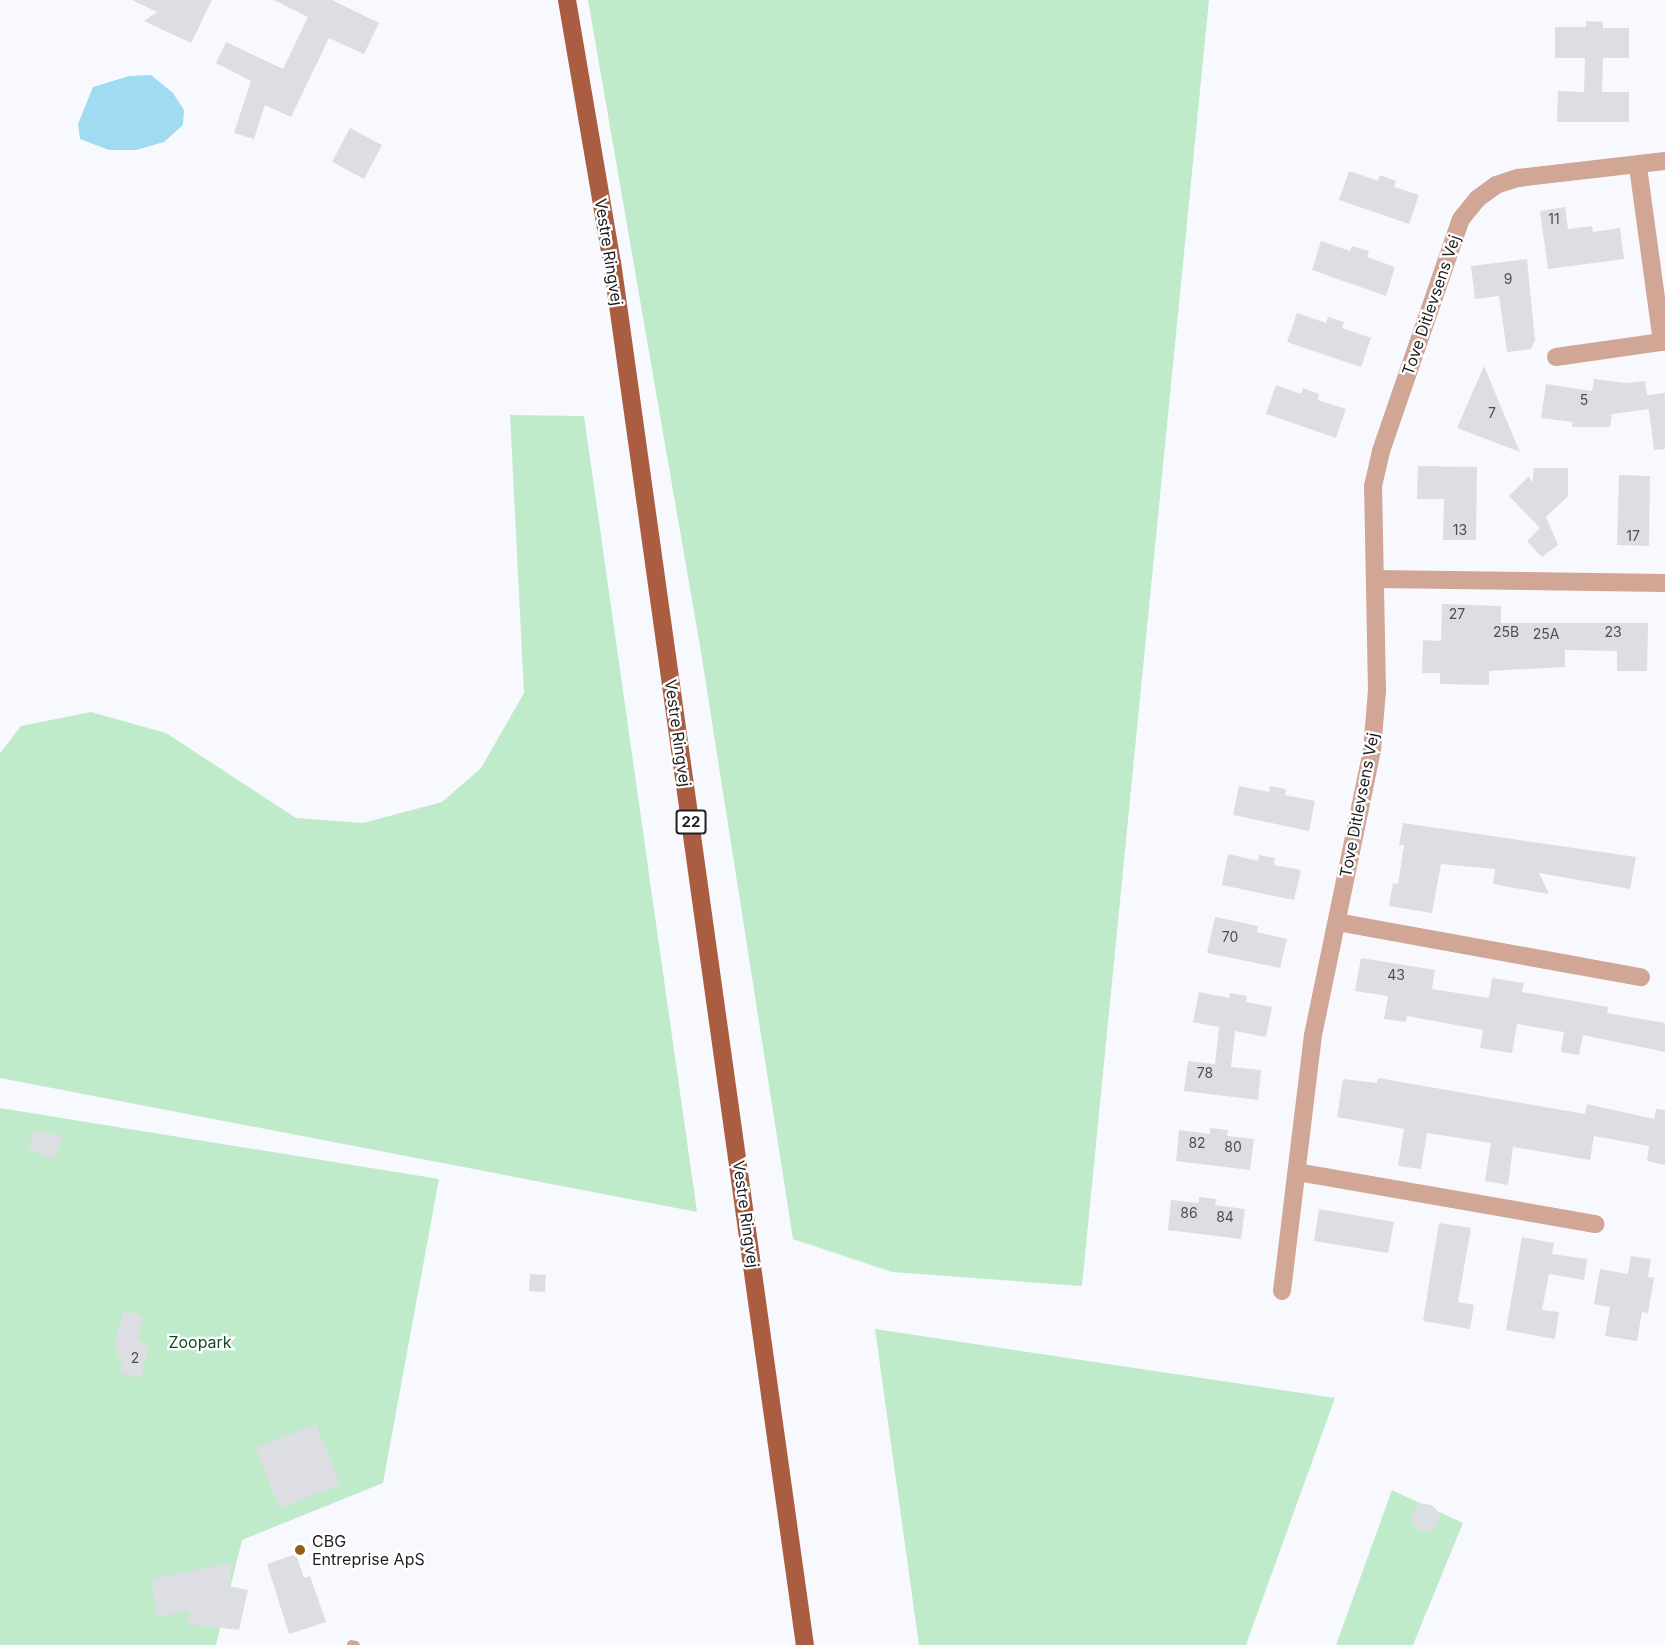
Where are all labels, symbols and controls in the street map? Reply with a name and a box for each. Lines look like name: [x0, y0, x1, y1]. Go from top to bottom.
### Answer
street label: Vestre Ringvej: [591, 197, 627, 307]
house number: 11: [1548, 211, 1560, 227]
street label: Tove Ditlevsens Vej: [1398, 232, 1464, 378]
house number: 9: [1504, 271, 1512, 287]
house number: 5: [1580, 392, 1588, 408]
house number: 7: [1488, 405, 1496, 421]
house number: 13: [1453, 522, 1467, 538]
house number: 17: [1626, 528, 1640, 544]
house number: 27: [1449, 606, 1465, 622]
house number: 25B: [1493, 624, 1519, 640]
house number: 23: [1604, 624, 1622, 640]
house number: 25A: [1533, 626, 1559, 642]
street label: Vestre Ringvej: [661, 678, 695, 788]
street label: Tove Ditlevsens Vej: [1336, 731, 1382, 879]
road number: 22: [674, 810, 708, 834]
house number: 70: [1222, 929, 1238, 945]
house number: 43: [1387, 967, 1405, 983]
house number: 78: [1197, 1065, 1213, 1081]
house number: 82: [1188, 1135, 1206, 1151]
house number: 80: [1224, 1139, 1242, 1155]
street label: Vestre Ringvej: [729, 1159, 763, 1269]
house number: 86: [1180, 1205, 1198, 1221]
house number: 84: [1216, 1209, 1234, 1225]
park label: Zoopark: [168, 1332, 232, 1352]
house number: 2: [131, 1350, 139, 1366]
place label: CBG Entreprise ApS: [312, 1531, 425, 1569]
marker: CBG Entreprise ApS: [293, 1543, 307, 1557]

